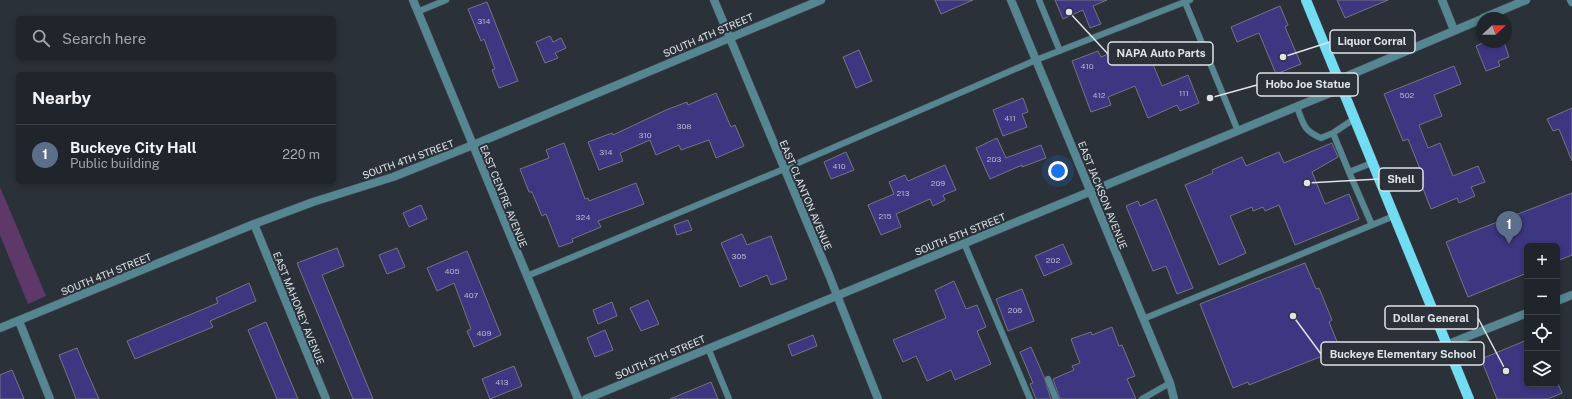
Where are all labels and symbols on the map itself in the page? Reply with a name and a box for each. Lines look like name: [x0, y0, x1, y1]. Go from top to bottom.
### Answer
street label: SOUTH 4TH STREET: [661, 11, 755, 59]
north arrow: [1476, 12, 1512, 48]
house number: 314: [477, 16, 491, 26]
callout: Liquor Corral: [1330, 30, 1415, 53]
text: Liquor Corral: [1338, 35, 1407, 47]
callout: NAPA Auto Parts: [1108, 42, 1213, 65]
text: NAPA Auto Parts: [1116, 47, 1206, 59]
house number: 410: [1080, 61, 1094, 71]
callout: Hobo Joe Statue: [1257, 73, 1358, 96]
text: Hobo Joe Statue: [1265, 78, 1351, 90]
house number: 111: [1179, 88, 1189, 98]
house number: 412: [1092, 90, 1106, 100]
house number: 502: [1400, 90, 1415, 100]
house number: 411: [1004, 113, 1016, 123]
house number: 308: [676, 121, 692, 131]
house number: 310: [638, 130, 652, 140]
street label: SOUTH 4TH STREET: [360, 137, 456, 181]
street label: EAST CLANTON AVENUE: [777, 138, 835, 252]
street label: EAST JACKSON AVENUE: [1076, 139, 1130, 251]
street label: EAST CENTRE AVENUE: [478, 143, 530, 249]
house number: 314: [599, 147, 613, 157]
house number: 203: [987, 154, 1001, 164]
house number: 410: [832, 161, 846, 171]
your location: [1048, 161, 1068, 181]
callout: Shell: [1379, 168, 1423, 191]
text: Shell: [1387, 173, 1415, 185]
house number: 209: [931, 178, 945, 188]
house number: 213: [896, 188, 910, 198]
street label: SOUTH 5TH STREET: [913, 210, 1007, 258]
house number: 215: [878, 211, 892, 221]
pin: 1: [1496, 211, 1522, 244]
house number: 324: [576, 212, 590, 222]
street label: SOUTH 4TH STREET: [59, 250, 153, 298]
street label: EAST MAHONEY AVENUE: [271, 250, 327, 366]
house number: 305: [731, 251, 747, 261]
house number: 202: [1046, 255, 1060, 265]
house number: 405: [444, 266, 460, 276]
house number: 407: [464, 290, 478, 300]
house number: 206: [1008, 305, 1022, 315]
callout: Dollar General: [1385, 306, 1478, 329]
text: Dollar General: [1393, 312, 1470, 324]
house number: 409: [477, 328, 491, 338]
street label: SOUTH 5TH STREET: [613, 332, 707, 381]
callout: Buckeye Elementary School: [1321, 342, 1484, 365]
text: Buckeye Elementary School: [1330, 348, 1477, 360]
house number: 413: [495, 377, 509, 387]

